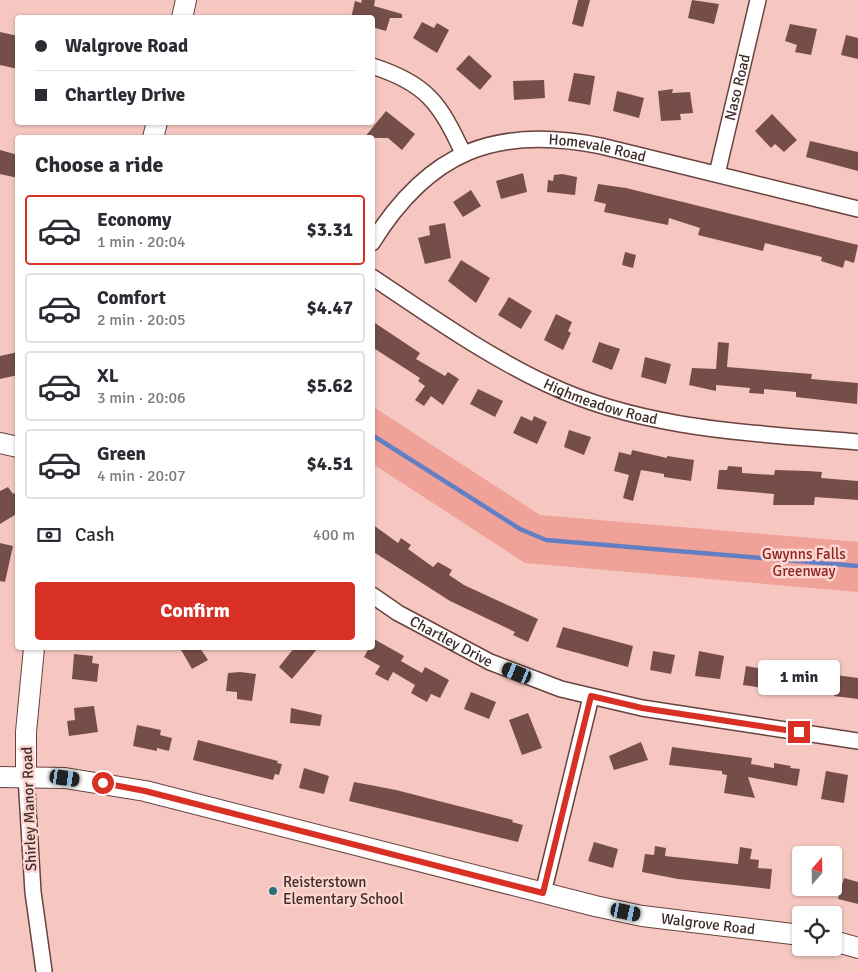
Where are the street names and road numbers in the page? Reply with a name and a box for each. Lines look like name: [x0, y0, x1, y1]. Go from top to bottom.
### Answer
street label: Naso Road: [721, 52, 754, 122]
street label: Homevale Road: [548, 130, 648, 166]
street label: Highmeadow Road: [541, 375, 659, 428]
street label: Chartley Drive: [407, 612, 496, 671]
street label: Shirley Manor Road: [18, 746, 40, 872]
street label: Walgrove Road: [660, 909, 756, 938]

